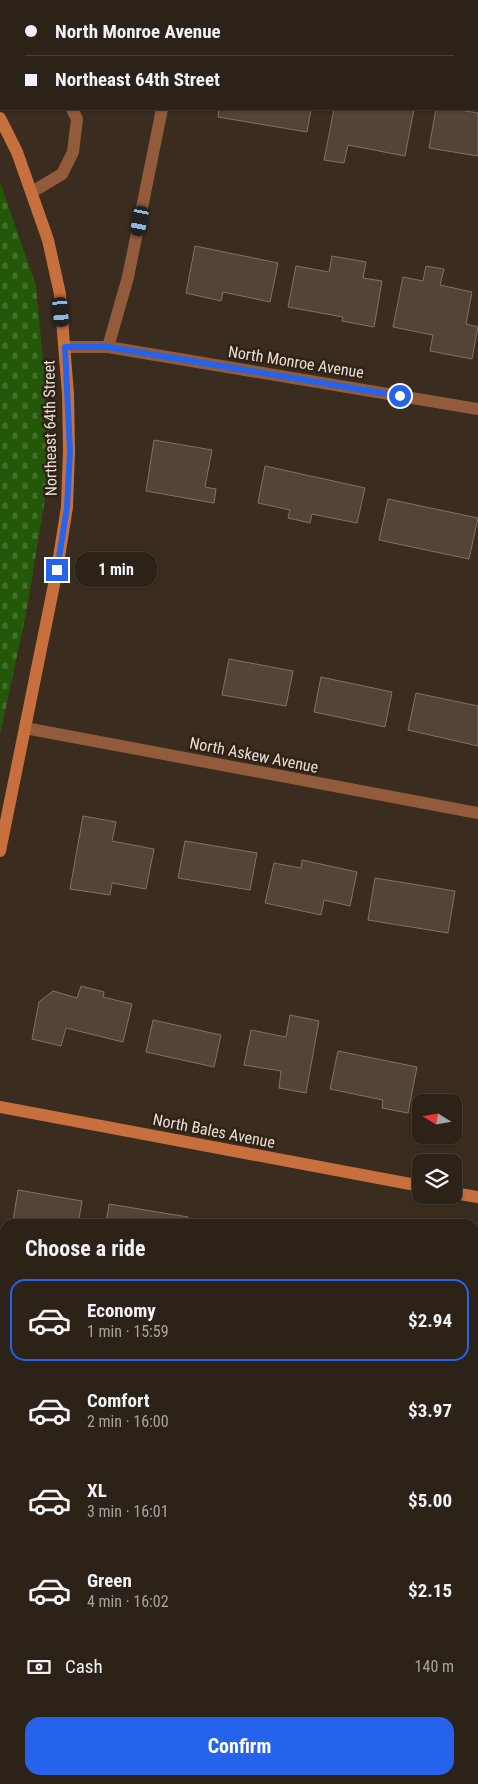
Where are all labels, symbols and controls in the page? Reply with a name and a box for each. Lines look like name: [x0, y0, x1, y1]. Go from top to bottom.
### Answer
text: North Monroe Avenue: [55, 20, 221, 43]
text: Northeast 64th Street: [55, 68, 220, 91]
car: [129, 205, 150, 237]
car: [52, 296, 69, 328]
street label: North Monroe Avenue: [227, 342, 365, 382]
street label: Northeast 64th Street: [39, 360, 61, 496]
route start: [389, 385, 411, 407]
callout: 1 min: [74, 552, 157, 588]
route end: [46, 559, 68, 581]
text: 1 min: [98, 560, 134, 579]
street label: North Askew Avenue: [188, 733, 320, 777]
north arrow: [412, 1094, 462, 1144]
map controls: [412, 1094, 462, 1204]
street label: North Bales Avenue: [151, 1110, 277, 1152]
button: layers: [412, 1154, 462, 1204]
text: Choose a ride: [25, 1236, 146, 1261]
icon: car: [27, 1298, 72, 1343]
text: Economy: [87, 1299, 156, 1322]
text: $2.94: [408, 1309, 452, 1332]
text: 1 min · 15:59: [87, 1322, 169, 1341]
icon: car: [27, 1388, 72, 1433]
text: Comfort: [87, 1389, 150, 1412]
text: $3.97: [408, 1399, 452, 1422]
text: 2 min · 16:00: [87, 1412, 169, 1431]
icon: car: [27, 1478, 72, 1523]
text: XL: [87, 1479, 107, 1502]
text: $5.00: [408, 1489, 452, 1512]
text: 3 min · 16:01: [87, 1502, 169, 1521]
icon: car: [27, 1568, 72, 1613]
text: Green: [87, 1569, 132, 1592]
text: $2.15: [408, 1579, 452, 1602]
text: 4 min · 16:02: [87, 1592, 169, 1611]
icon: cash: [25, 1653, 53, 1681]
text: Cash: [65, 1655, 103, 1678]
text: 140 m: [415, 1657, 454, 1676]
button: Confirm: [25, 1717, 454, 1775]

